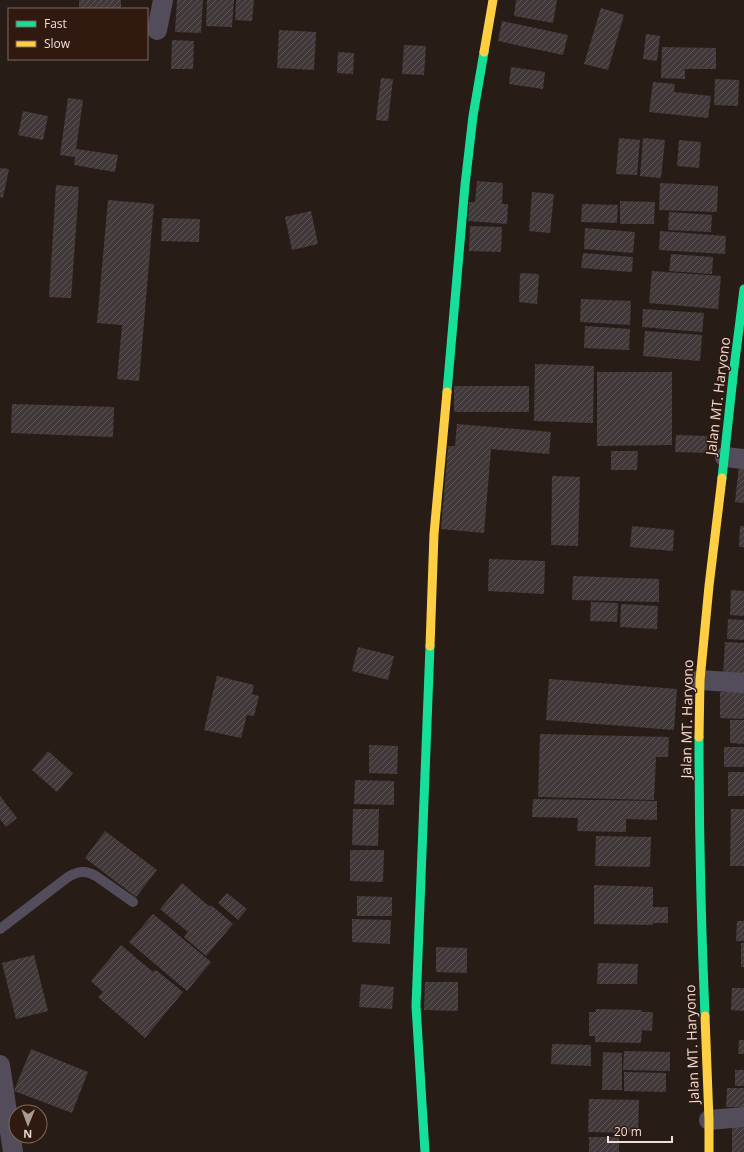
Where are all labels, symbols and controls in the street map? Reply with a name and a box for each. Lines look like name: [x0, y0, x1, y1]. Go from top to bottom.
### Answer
legend: [8, 8, 148, 60]
text: Fast: [44, 15, 67, 32]
text: Slow: [44, 35, 71, 52]
street label: Jalan MT. Haryono: [701, 336, 734, 458]
street label: Jalan MT. Haryono: [676, 659, 697, 781]
street label: Jalan MT. Haryono: [680, 984, 703, 1106]
north arrow: [8, 1104, 48, 1144]
scale bar: [608, 1118, 672, 1144]
text: 20 m: [614, 1123, 642, 1140]
text: N: [23, 1127, 32, 1142]

